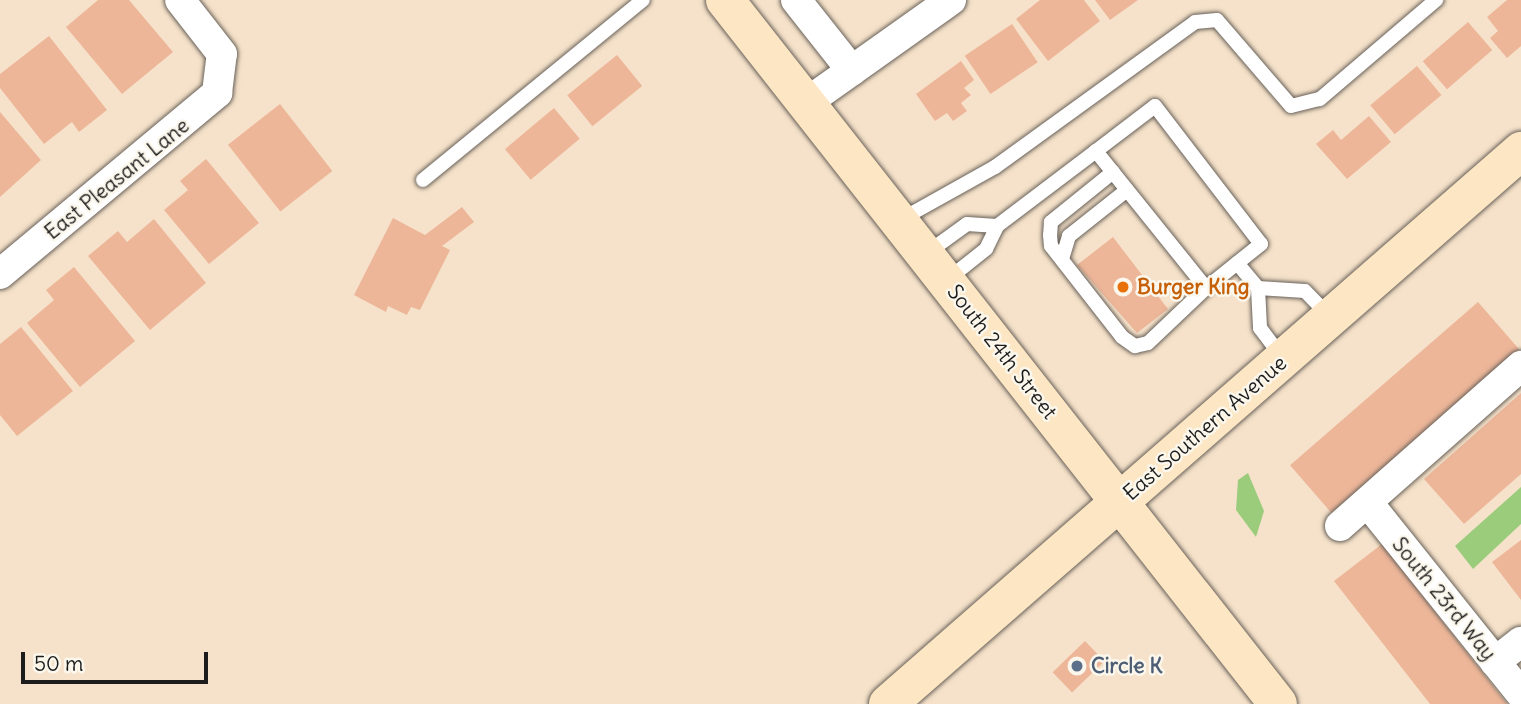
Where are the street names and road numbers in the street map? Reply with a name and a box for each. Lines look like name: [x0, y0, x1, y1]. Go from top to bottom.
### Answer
street label: East Pleasant Lane: [40, 113, 194, 245]
street label: South 24th Street: [942, 280, 1062, 424]
street label: East Southern Avenue: [1118, 350, 1292, 506]
street label: South 23rd Way: [1387, 532, 1501, 666]

